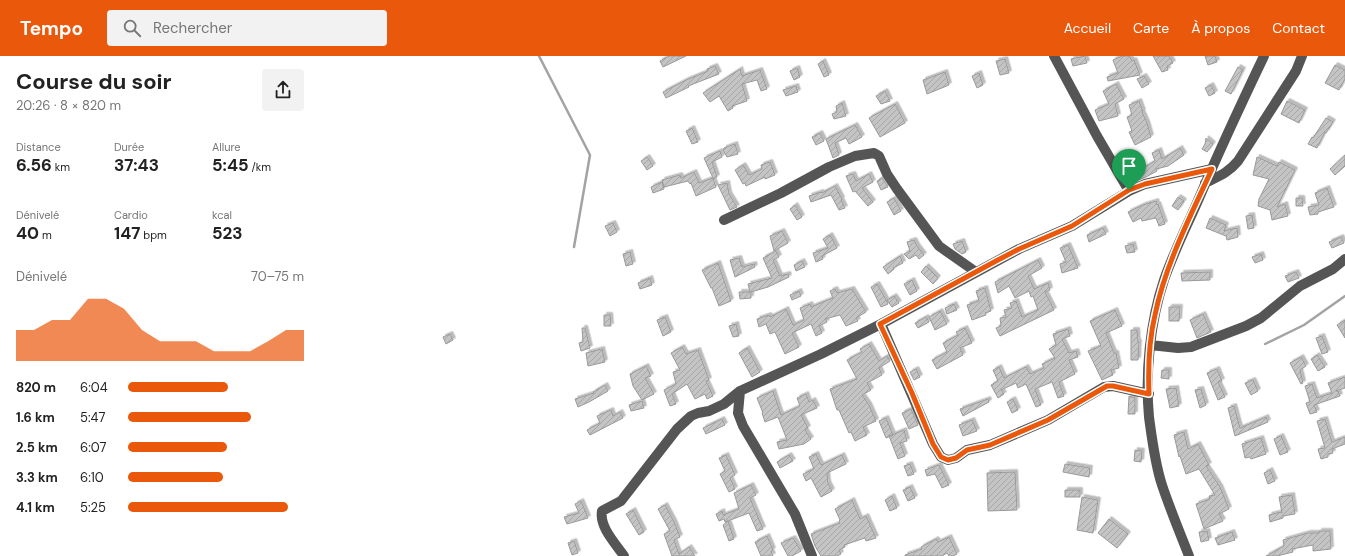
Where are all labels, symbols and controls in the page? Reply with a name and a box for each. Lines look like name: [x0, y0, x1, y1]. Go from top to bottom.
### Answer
search box: [107, 10, 387, 46]
text: Tempo: [20, 16, 83, 41]
icon: search: [121, 17, 143, 39]
text: Rechercher: [153, 18, 232, 38]
text: Accueil: [1064, 19, 1111, 37]
text: Carte: [1133, 19, 1169, 37]
text: À propos: [1191, 19, 1250, 37]
text: Contact: [1272, 19, 1325, 37]
text: Course du soir: [16, 67, 172, 96]
button: share: [262, 69, 304, 111]
text: 20:26 · 8 × 820 m: [16, 97, 121, 114]
text: Distance: [16, 140, 61, 154]
text: Durée: [114, 140, 144, 154]
text: Allure: [212, 140, 241, 154]
pin: [1112, 149, 1146, 190]
text: 6.56: [16, 154, 52, 176]
text: 37:43: [114, 154, 159, 176]
text: 5:45: [212, 154, 249, 176]
icon: arrive: [1118, 155, 1140, 177]
text: km: [52, 160, 70, 174]
text: /km: [249, 160, 271, 174]
text: Dénivelé: [16, 208, 59, 222]
text: Cardio: [114, 208, 148, 222]
text: kcal: [212, 208, 232, 222]
text: 40: [16, 222, 39, 244]
text: 147: [114, 222, 140, 244]
text: 523: [212, 222, 243, 244]
text: m: [39, 228, 52, 242]
text: bpm: [140, 228, 167, 242]
text: Dénivelé: [16, 268, 67, 285]
text: 70–75 m: [251, 268, 304, 285]
text: 820 m: [16, 379, 56, 396]
text: 6:04: [80, 379, 108, 396]
text: 1.6 km: [16, 409, 55, 426]
text: 5:47: [80, 409, 105, 426]
text: 2.5 km: [16, 439, 58, 456]
text: 6:07: [80, 439, 106, 456]
text: 3.3 km: [16, 469, 58, 486]
text: 6:10: [80, 469, 104, 486]
text: 4.1 km: [16, 499, 55, 516]
text: 5:25: [80, 499, 106, 516]

